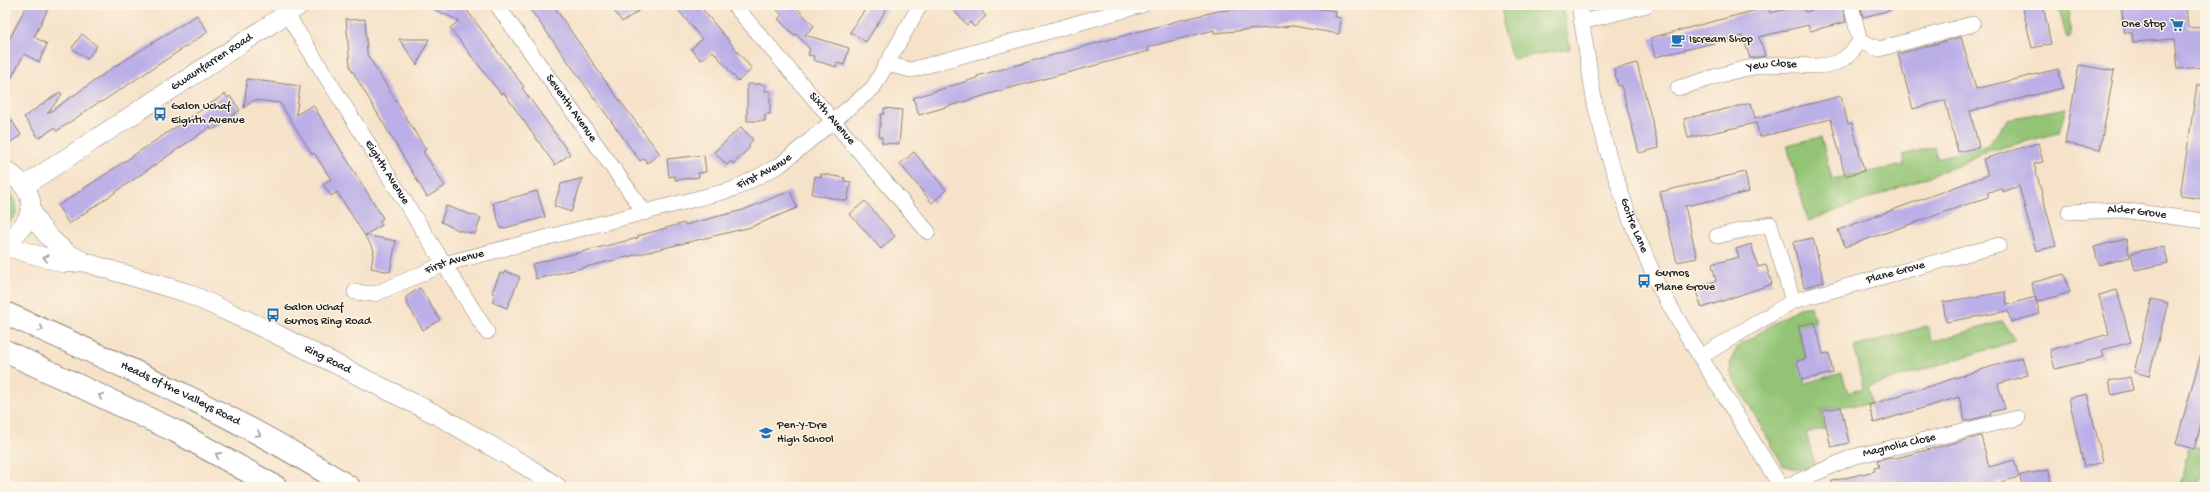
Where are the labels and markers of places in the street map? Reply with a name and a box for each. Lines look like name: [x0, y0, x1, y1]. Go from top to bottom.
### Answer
supermarket icon: One Stop: [2169, 17, 2185, 33]
place label: One Stop: [2121, 18, 2166, 32]
cafe icon: Iscream Shop: [1670, 32, 1686, 48]
place label: Iscream Shop: [1689, 33, 1753, 47]
place label: Galon Uchaf Eighth Avenue: [171, 100, 245, 128]
bus stop icon: Galon Uchaf Eighth Avenue: [152, 106, 168, 122]
place label: Gurnos Plane Grove: [1654, 267, 1716, 295]
bus stop icon: Gurnos Plane Grove: [1636, 273, 1652, 289]
place label: Galon Uchaf Gurnos Ring Road: [284, 301, 372, 329]
bus stop icon: Galon Uchaf Gurnos Ring Road: [265, 307, 281, 323]
place label: Pen-Y-Dre High School: [776, 419, 834, 447]
school or university icon: Pen-Y-Dre High School: [758, 425, 774, 441]

